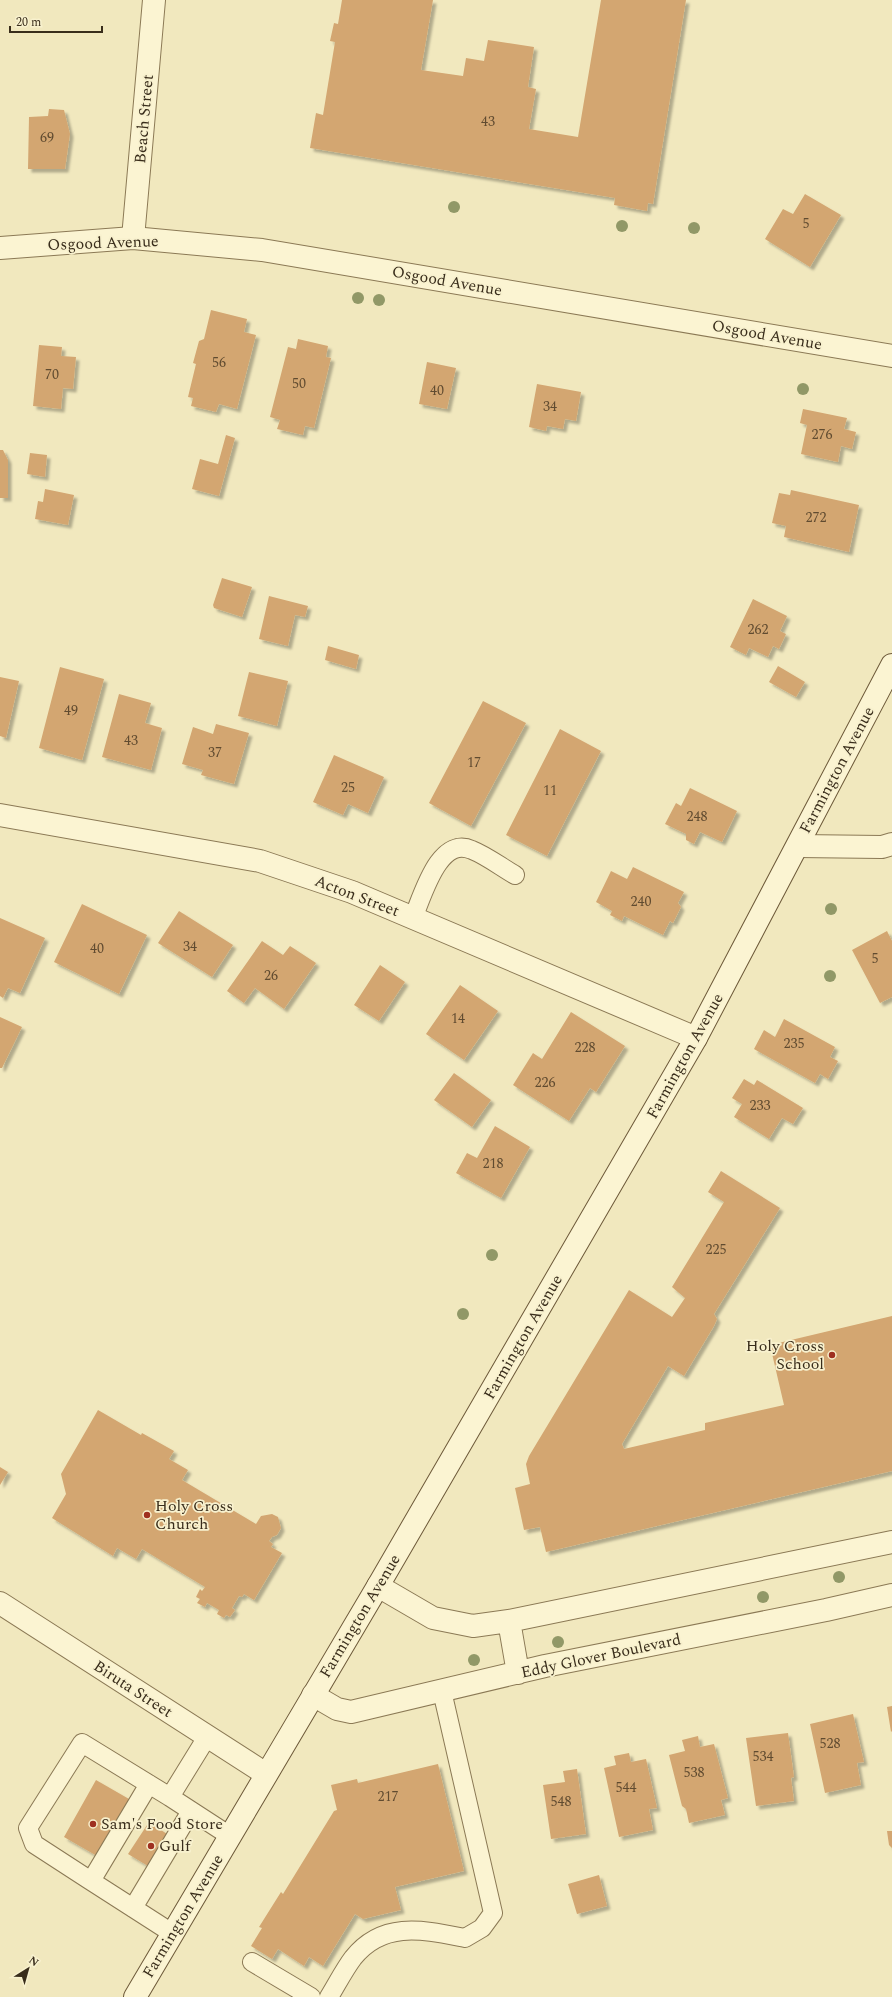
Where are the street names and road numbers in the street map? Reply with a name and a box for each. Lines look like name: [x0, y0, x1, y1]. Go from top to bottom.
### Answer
street label: Beach Street: [128, 73, 160, 165]
street label: Osgood Avenue: [47, 229, 159, 257]
street label: Osgood Avenue: [390, 260, 504, 302]
street label: Osgood Avenue: [710, 314, 824, 356]
street label: Farmington Avenue: [793, 702, 881, 838]
street label: Acton Street: [311, 869, 403, 923]
street label: Farmington Avenue: [640, 989, 730, 1123]
street label: Farmington Avenue: [477, 1270, 569, 1404]
street label: Farmington Avenue: [313, 1549, 407, 1683]
street label: Eddy Glover Boulevard: [519, 1627, 683, 1685]
street label: Biruta Street: [89, 1654, 178, 1724]
street label: Farmington Avenue: [136, 1849, 230, 1983]

